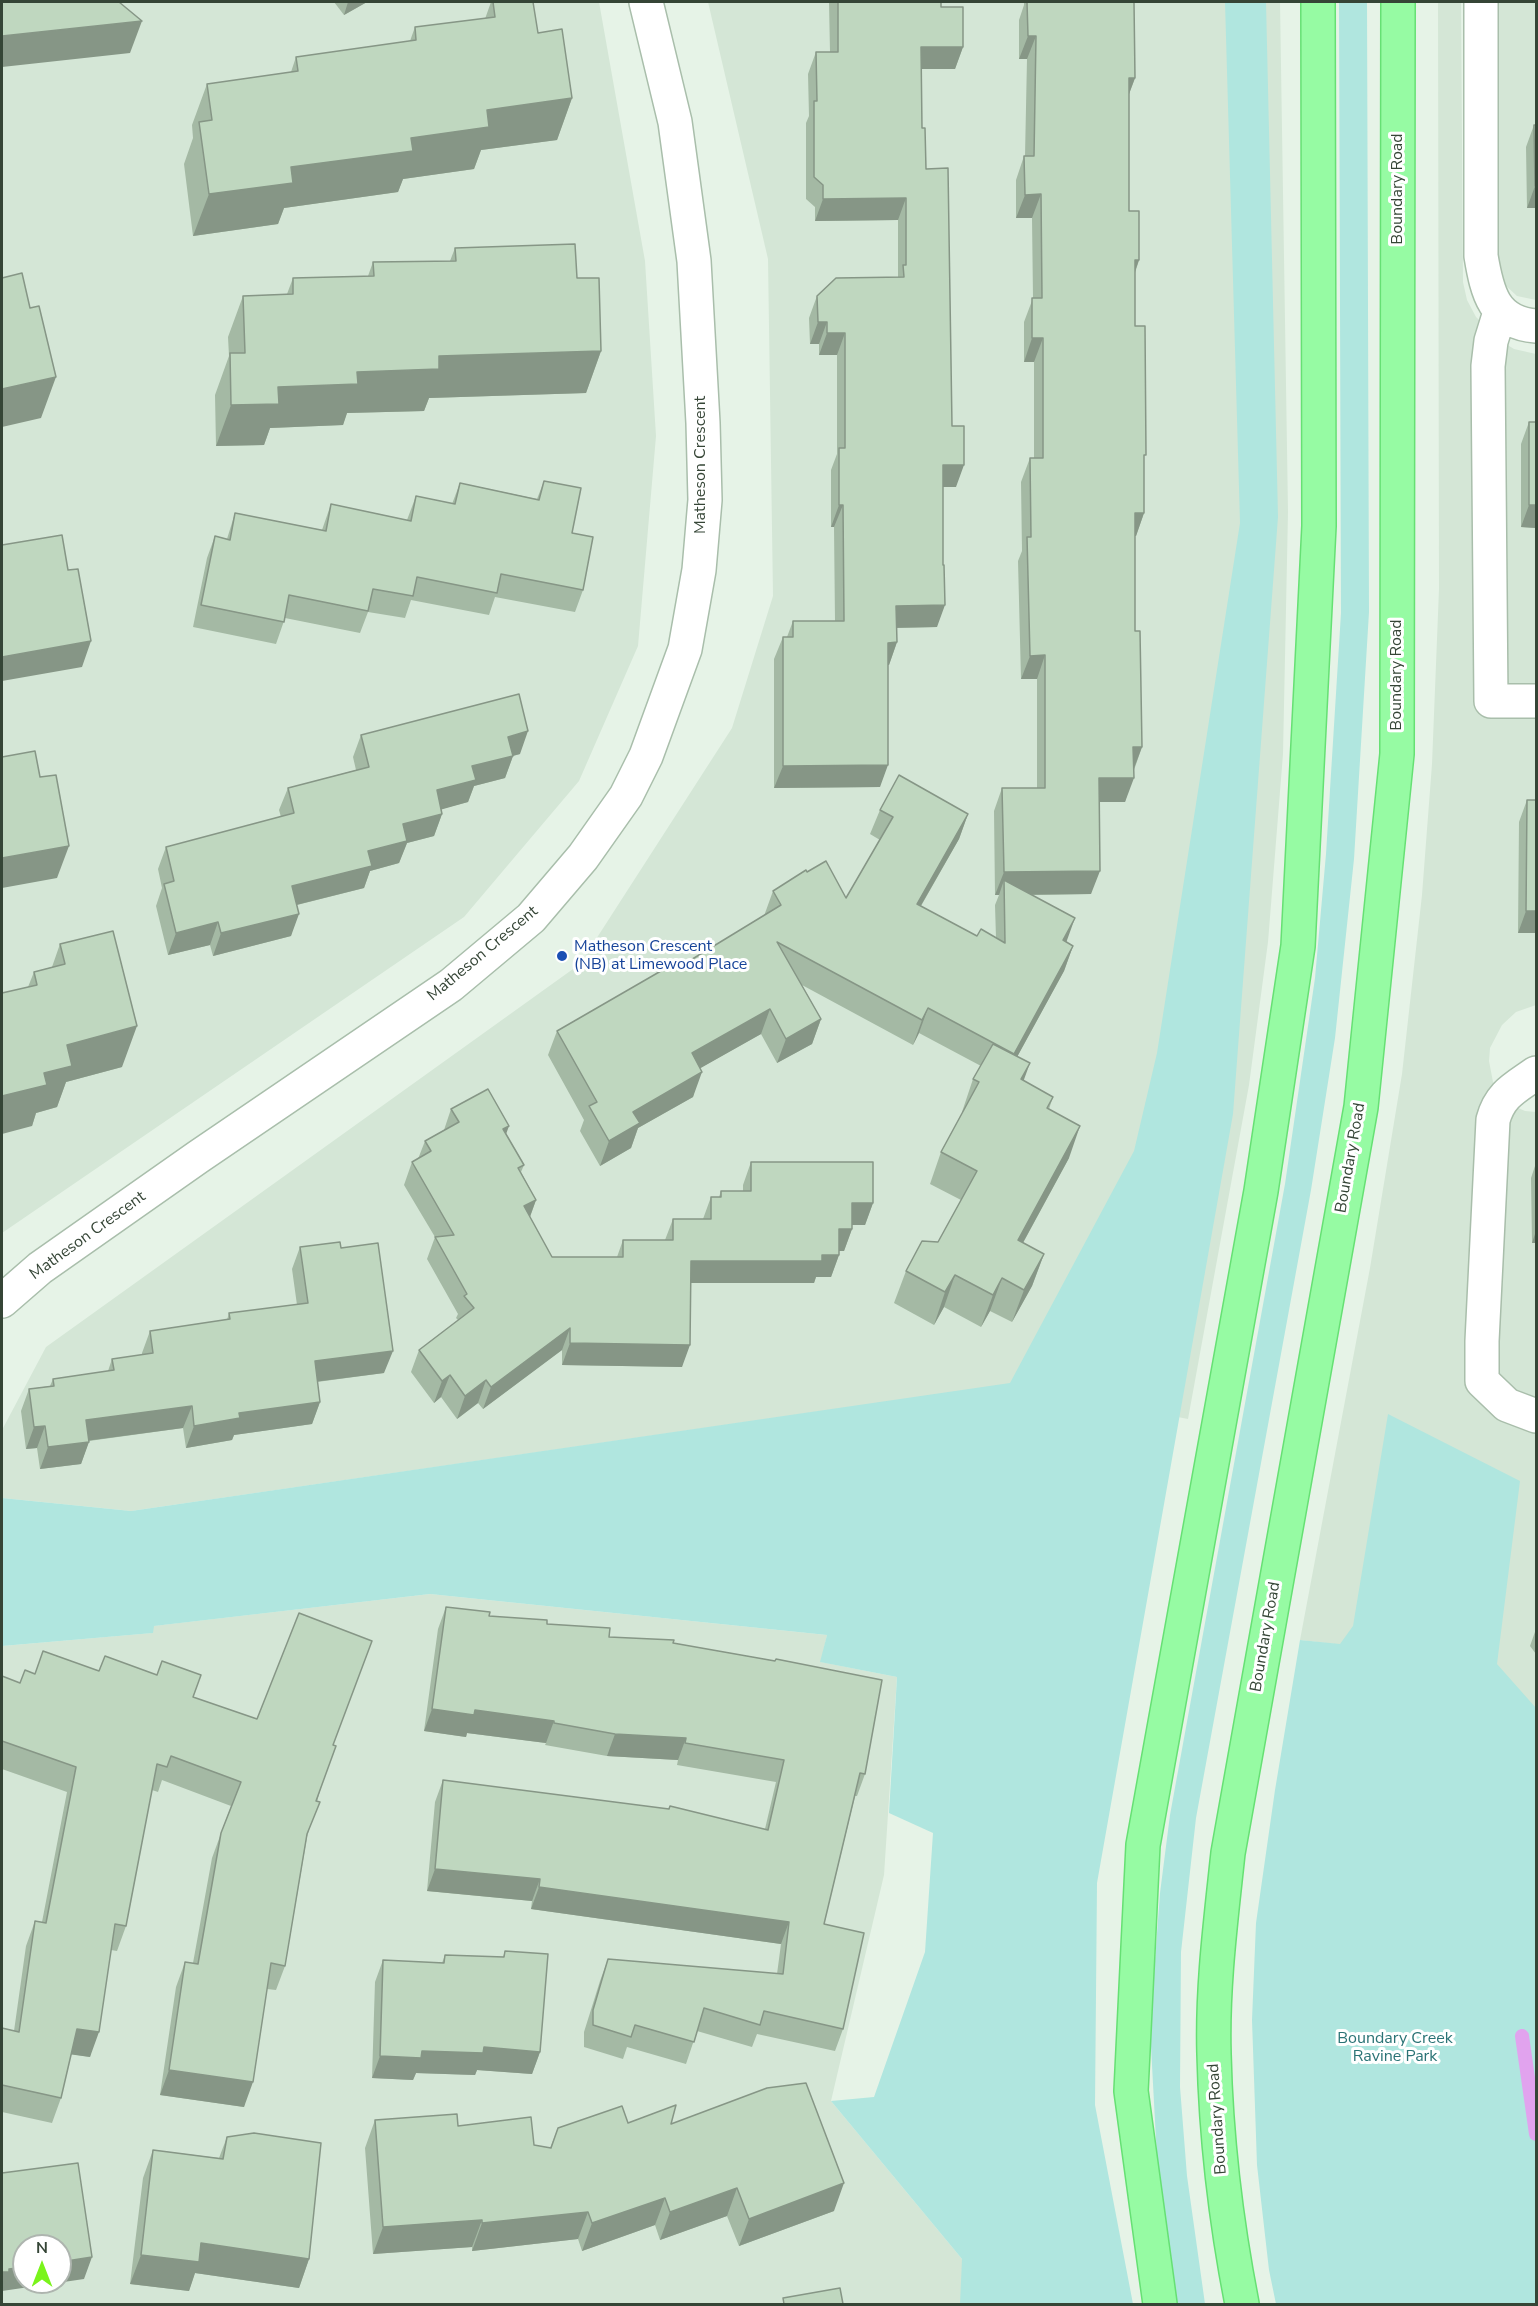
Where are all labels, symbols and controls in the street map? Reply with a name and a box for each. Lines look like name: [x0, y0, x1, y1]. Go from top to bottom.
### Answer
street label: Boundary Road: [1388, 133, 1408, 245]
street label: Matheson Crescent: [691, 396, 711, 534]
street label: Boundary Road: [1387, 619, 1407, 731]
street label: Matheson Crescent: [424, 902, 542, 1006]
place label: Matheson Crescent (NB) at Limewood Place: [574, 937, 747, 975]
marker: Matheson Crescent (NB) at Limewood Place: [555, 949, 569, 963]
street label: Boundary Road: [1332, 1102, 1370, 1214]
street label: Matheson Crescent: [26, 1188, 150, 1284]
street label: Boundary Road: [1247, 1581, 1285, 1693]
park label: Boundary Creek Ravine Park: [1337, 2029, 1453, 2067]
street label: Boundary Road: [1205, 2063, 1231, 2175]
north arrow: [12, 2234, 72, 2294]
text: N: [36, 2237, 48, 2259]

